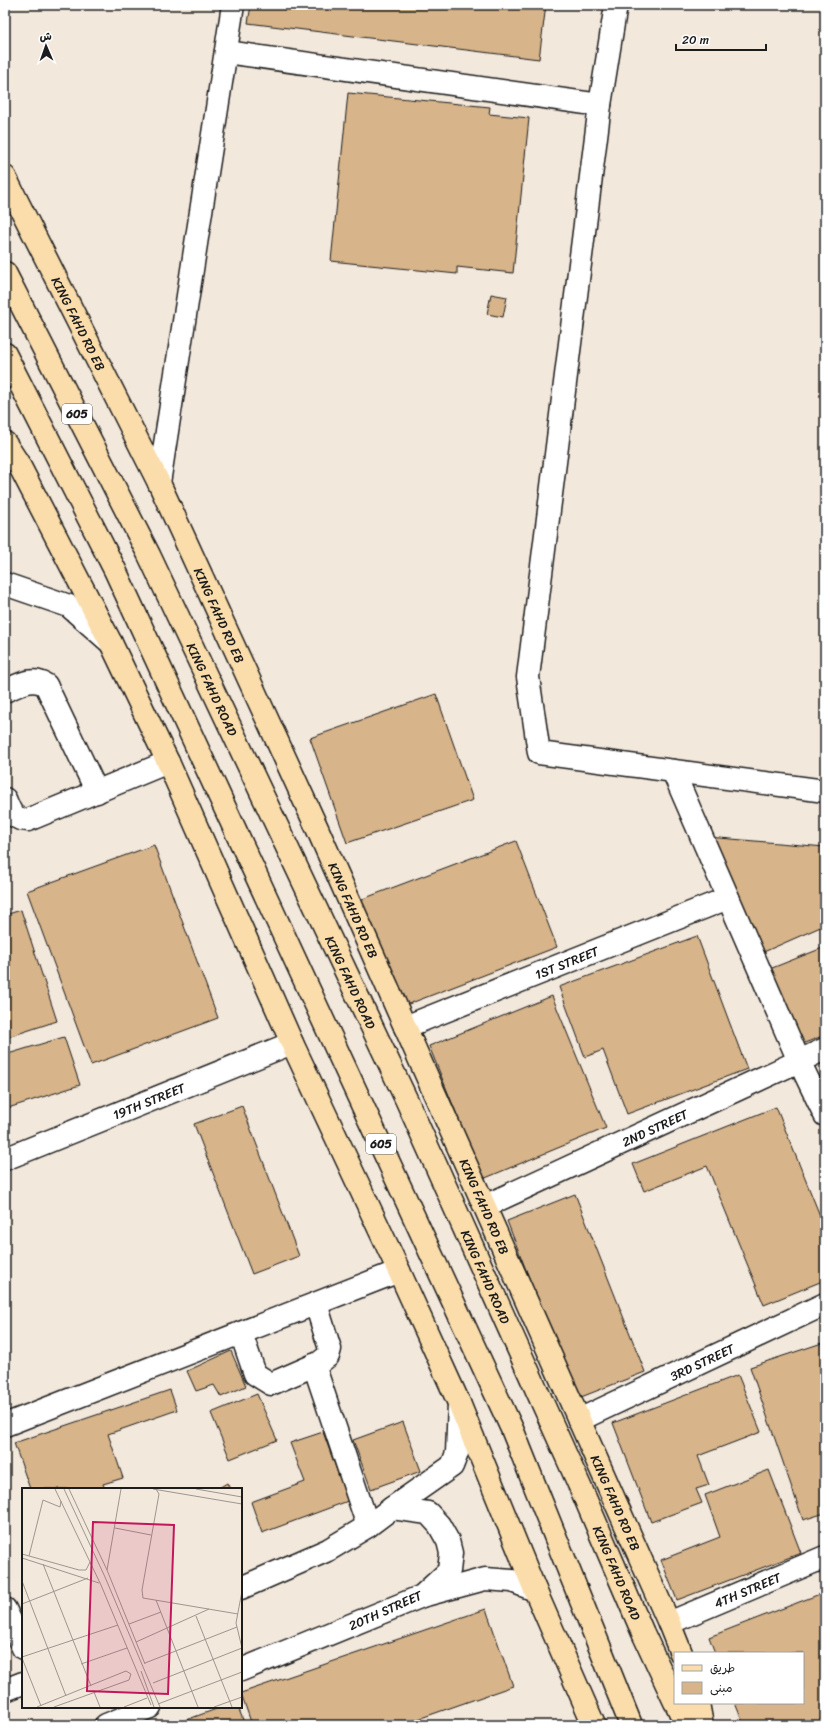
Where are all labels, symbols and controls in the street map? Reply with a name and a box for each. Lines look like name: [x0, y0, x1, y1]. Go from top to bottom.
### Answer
north arrow: [26, 26, 66, 66]
scale bar: [676, 26, 766, 52]
text: ش: [39, 27, 52, 46]
text: 20 m: [682, 29, 709, 51]
street label: KING FAHD RD EB: [45, 272, 112, 375]
road number: 605: [62, 404, 92, 424]
street label: KING FAHD RD EB: [187, 564, 251, 667]
street label: KING FAHD ROAD: [180, 639, 244, 740]
street label: KING FAHD RD EB: [322, 859, 384, 962]
street label: KING FAHD ROAD: [318, 932, 382, 1033]
street label: 1ST STREET: [531, 939, 604, 986]
street label: 19TH STREET: [109, 1076, 190, 1126]
street label: 2ND STREET: [618, 1102, 693, 1153]
road number: 605: [366, 1134, 396, 1154]
street label: KING FAHD RD EB: [453, 1155, 516, 1259]
street label: KING FAHD ROAD: [454, 1226, 517, 1328]
street label: 3RD STREET: [666, 1337, 740, 1388]
street label: KING FAHD RD EB: [584, 1451, 647, 1555]
inset map: [22, 1488, 242, 1708]
street label: KING FAHD ROAD: [586, 1522, 647, 1624]
street label: 4TH STREET: [710, 1565, 786, 1615]
street label: 20TH STREET: [345, 1583, 427, 1637]
legend: [674, 1652, 804, 1704]
text: طريق: [710, 1657, 735, 1679]
text: مبنى: [710, 1677, 733, 1699]

